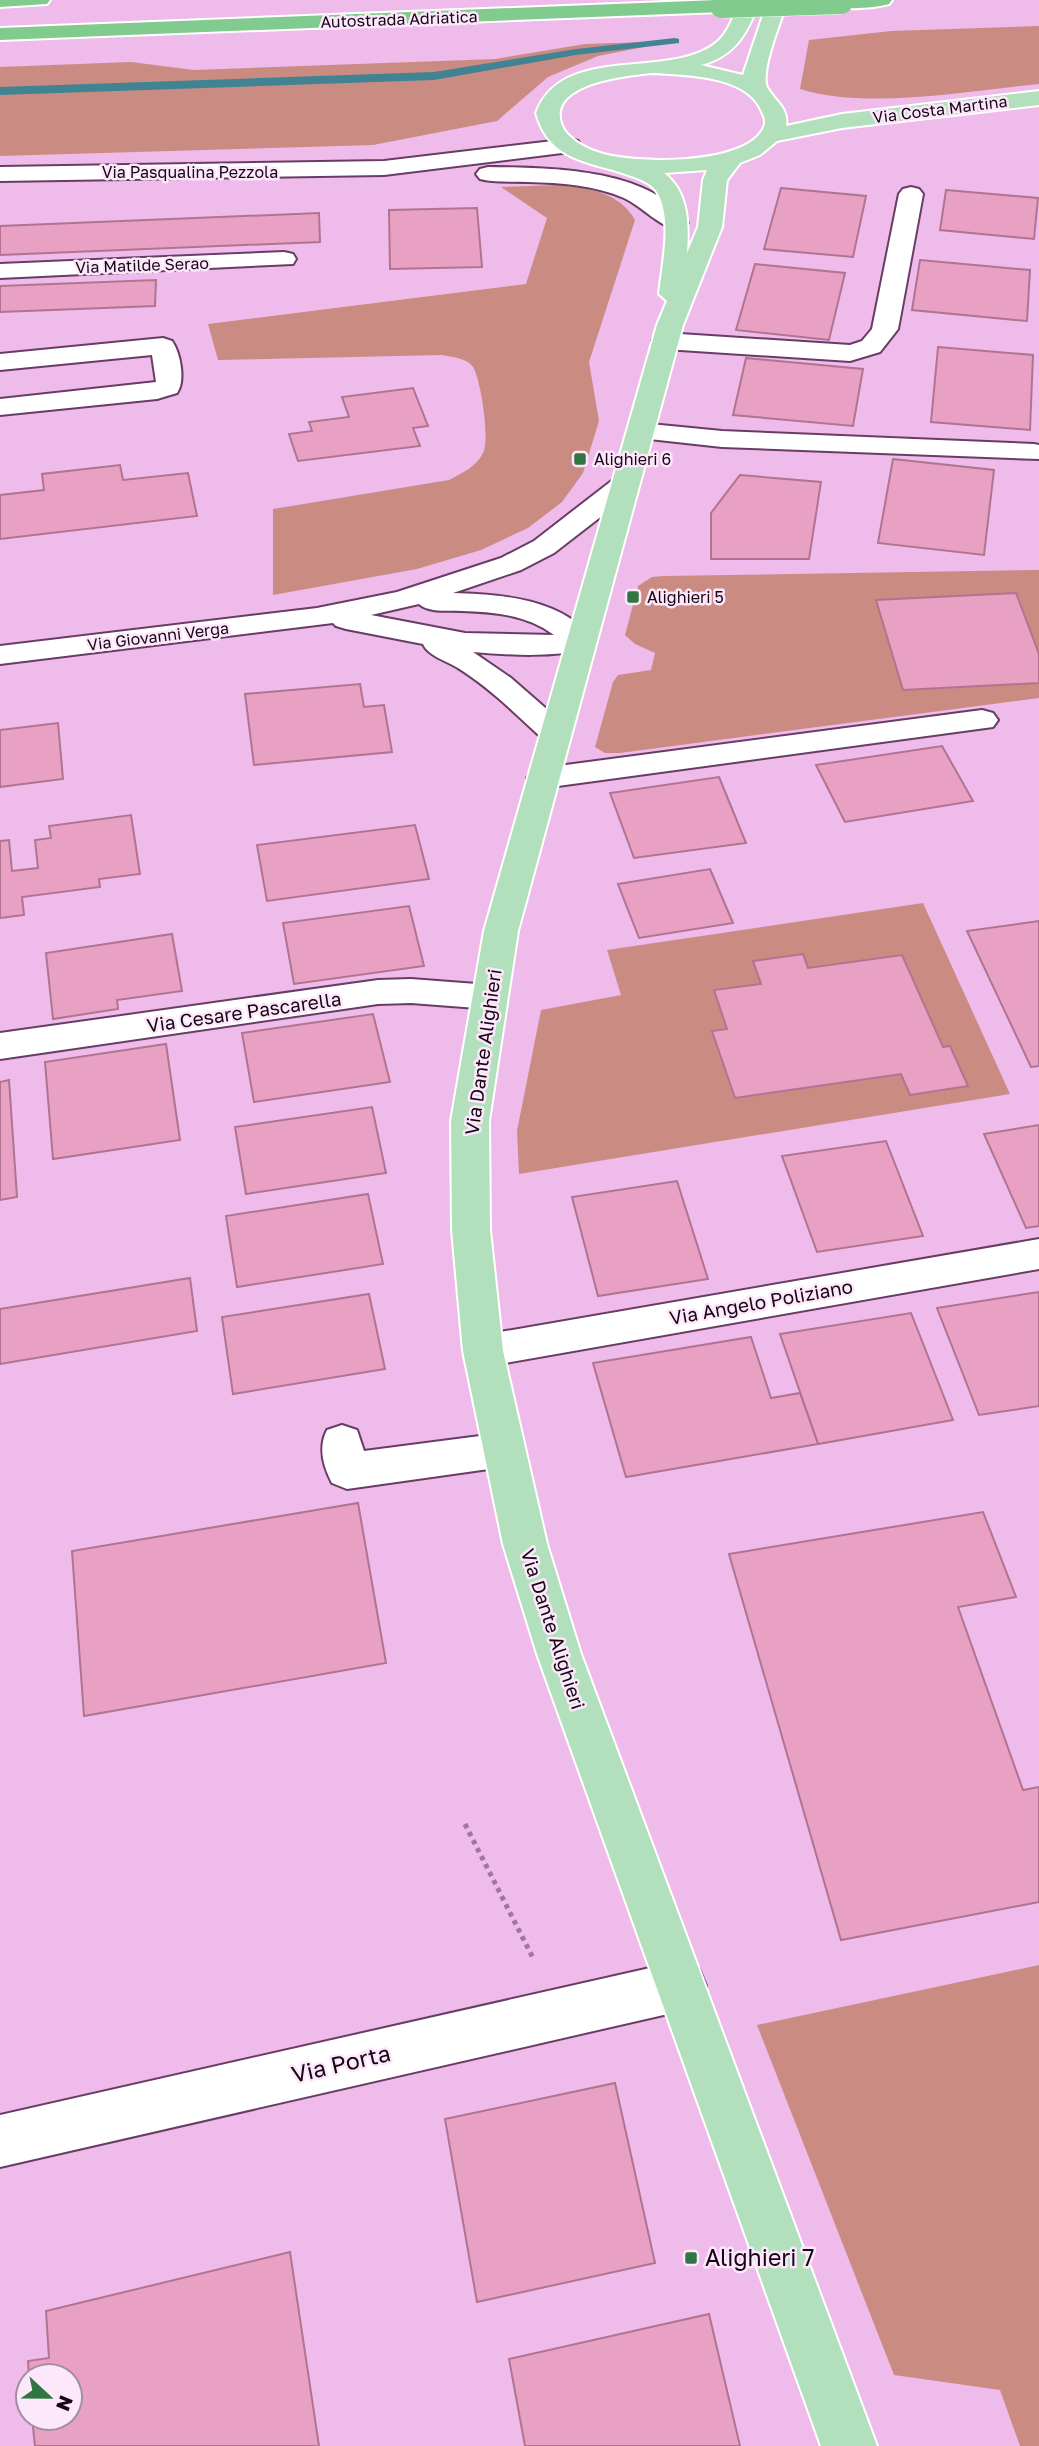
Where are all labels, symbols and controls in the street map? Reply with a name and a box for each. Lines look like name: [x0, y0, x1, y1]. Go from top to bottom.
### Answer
street label: Autostrada Adriatica: [320, 6, 478, 32]
street label: Via Costa Martina: [872, 91, 1008, 127]
street label: Via Pasqualina Pezzola: [102, 162, 278, 182]
street label: Via Matilde Serao: [75, 253, 209, 277]
place label: Alighieri 6: [594, 449, 671, 469]
marker: Alighieri 6: [572, 451, 588, 467]
place label: Alighieri 5: [647, 587, 724, 607]
marker: Alighieri 5: [625, 589, 641, 605]
street label: Via Giovanni Verga: [86, 617, 230, 655]
street label: Via Dante Alighieri: [459, 967, 506, 1137]
street label: Via Cesare Pascarella: [145, 986, 343, 1037]
street label: Via Angelo Poliziano: [667, 1274, 854, 1329]
street label: Via Dante Alighieri: [517, 1546, 590, 1712]
street label: Via Porta: [289, 2038, 393, 2088]
place label: Alighieri 7: [705, 2243, 814, 2271]
marker: Alighieri 7: [683, 2250, 699, 2266]
north arrow: [14, 2362, 84, 2432]
text: N: [52, 2393, 79, 2415]

